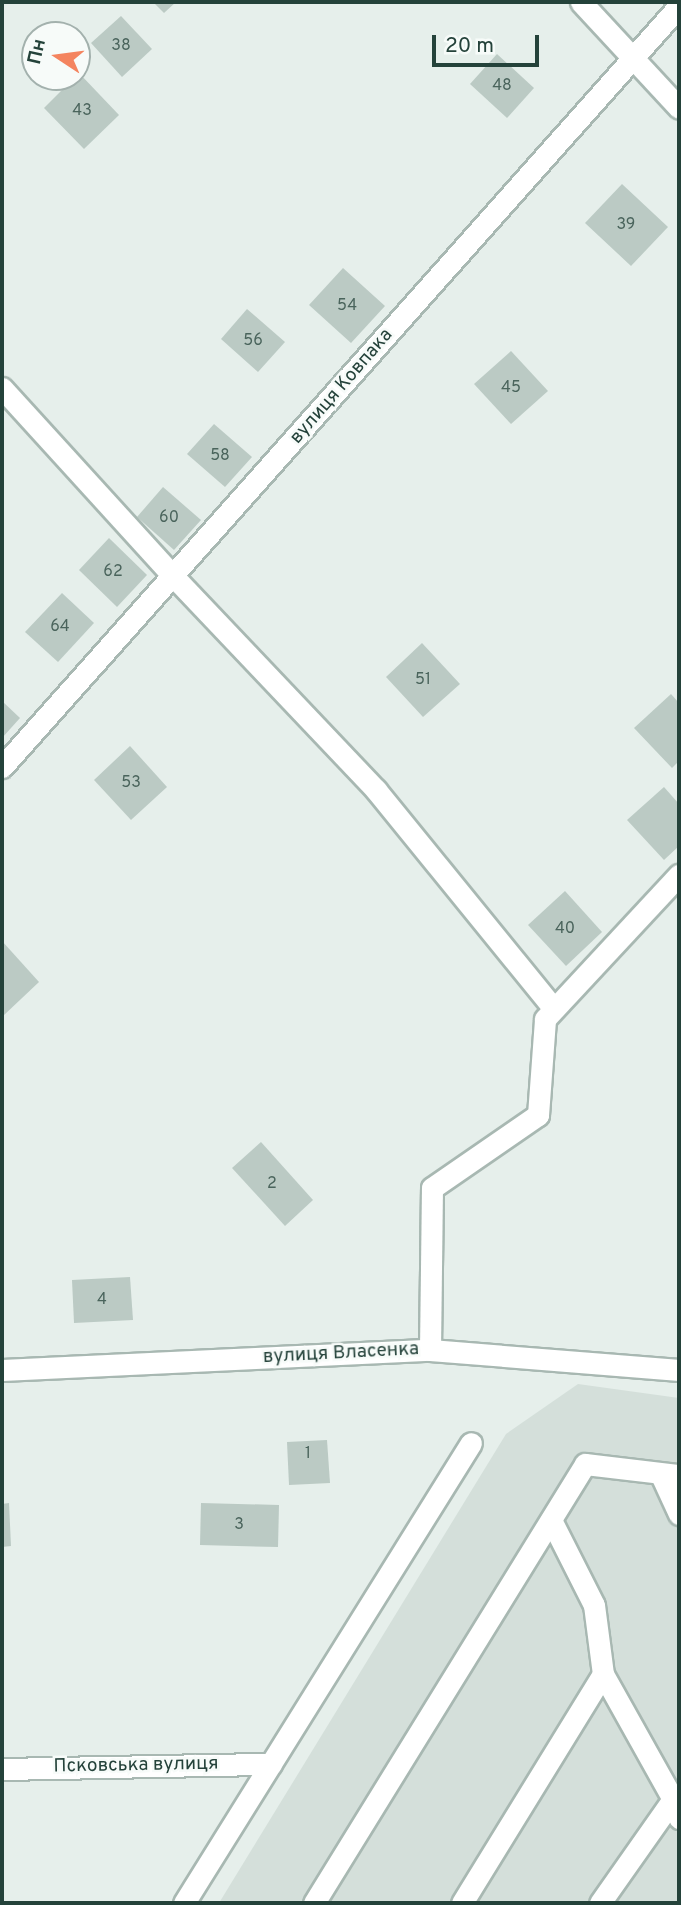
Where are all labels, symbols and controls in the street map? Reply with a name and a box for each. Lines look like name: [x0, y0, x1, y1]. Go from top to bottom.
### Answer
north arrow: [21, 21, 91, 91]
scale bar: [436, 21, 543, 65]
text: 20 m: [445, 33, 494, 60]
house number: 38: [111, 36, 131, 56]
text: Пн: [23, 37, 52, 67]
house number: 48: [492, 76, 512, 96]
house number: 43: [72, 101, 92, 121]
house number: 39: [617, 215, 635, 235]
house number: 54: [337, 296, 357, 316]
street label: вулиця Ковпака: [286, 325, 398, 449]
house number: 56: [243, 331, 263, 351]
house number: 45: [501, 378, 521, 398]
house number: 58: [210, 446, 230, 466]
house number: 60: [159, 508, 179, 528]
house number: 62: [103, 562, 123, 582]
house number: 64: [50, 617, 70, 637]
house number: 51: [415, 670, 431, 690]
house number: 53: [121, 773, 141, 793]
house number: 40: [555, 919, 575, 939]
house number: 2: [267, 1174, 277, 1194]
house number: 4: [97, 1290, 107, 1310]
street label: вулиця Власенка: [262, 1339, 420, 1369]
house number: 1: [305, 1444, 311, 1464]
house number: 3: [234, 1515, 244, 1535]
street label: Псковська вулиця: [53, 1753, 219, 1779]

